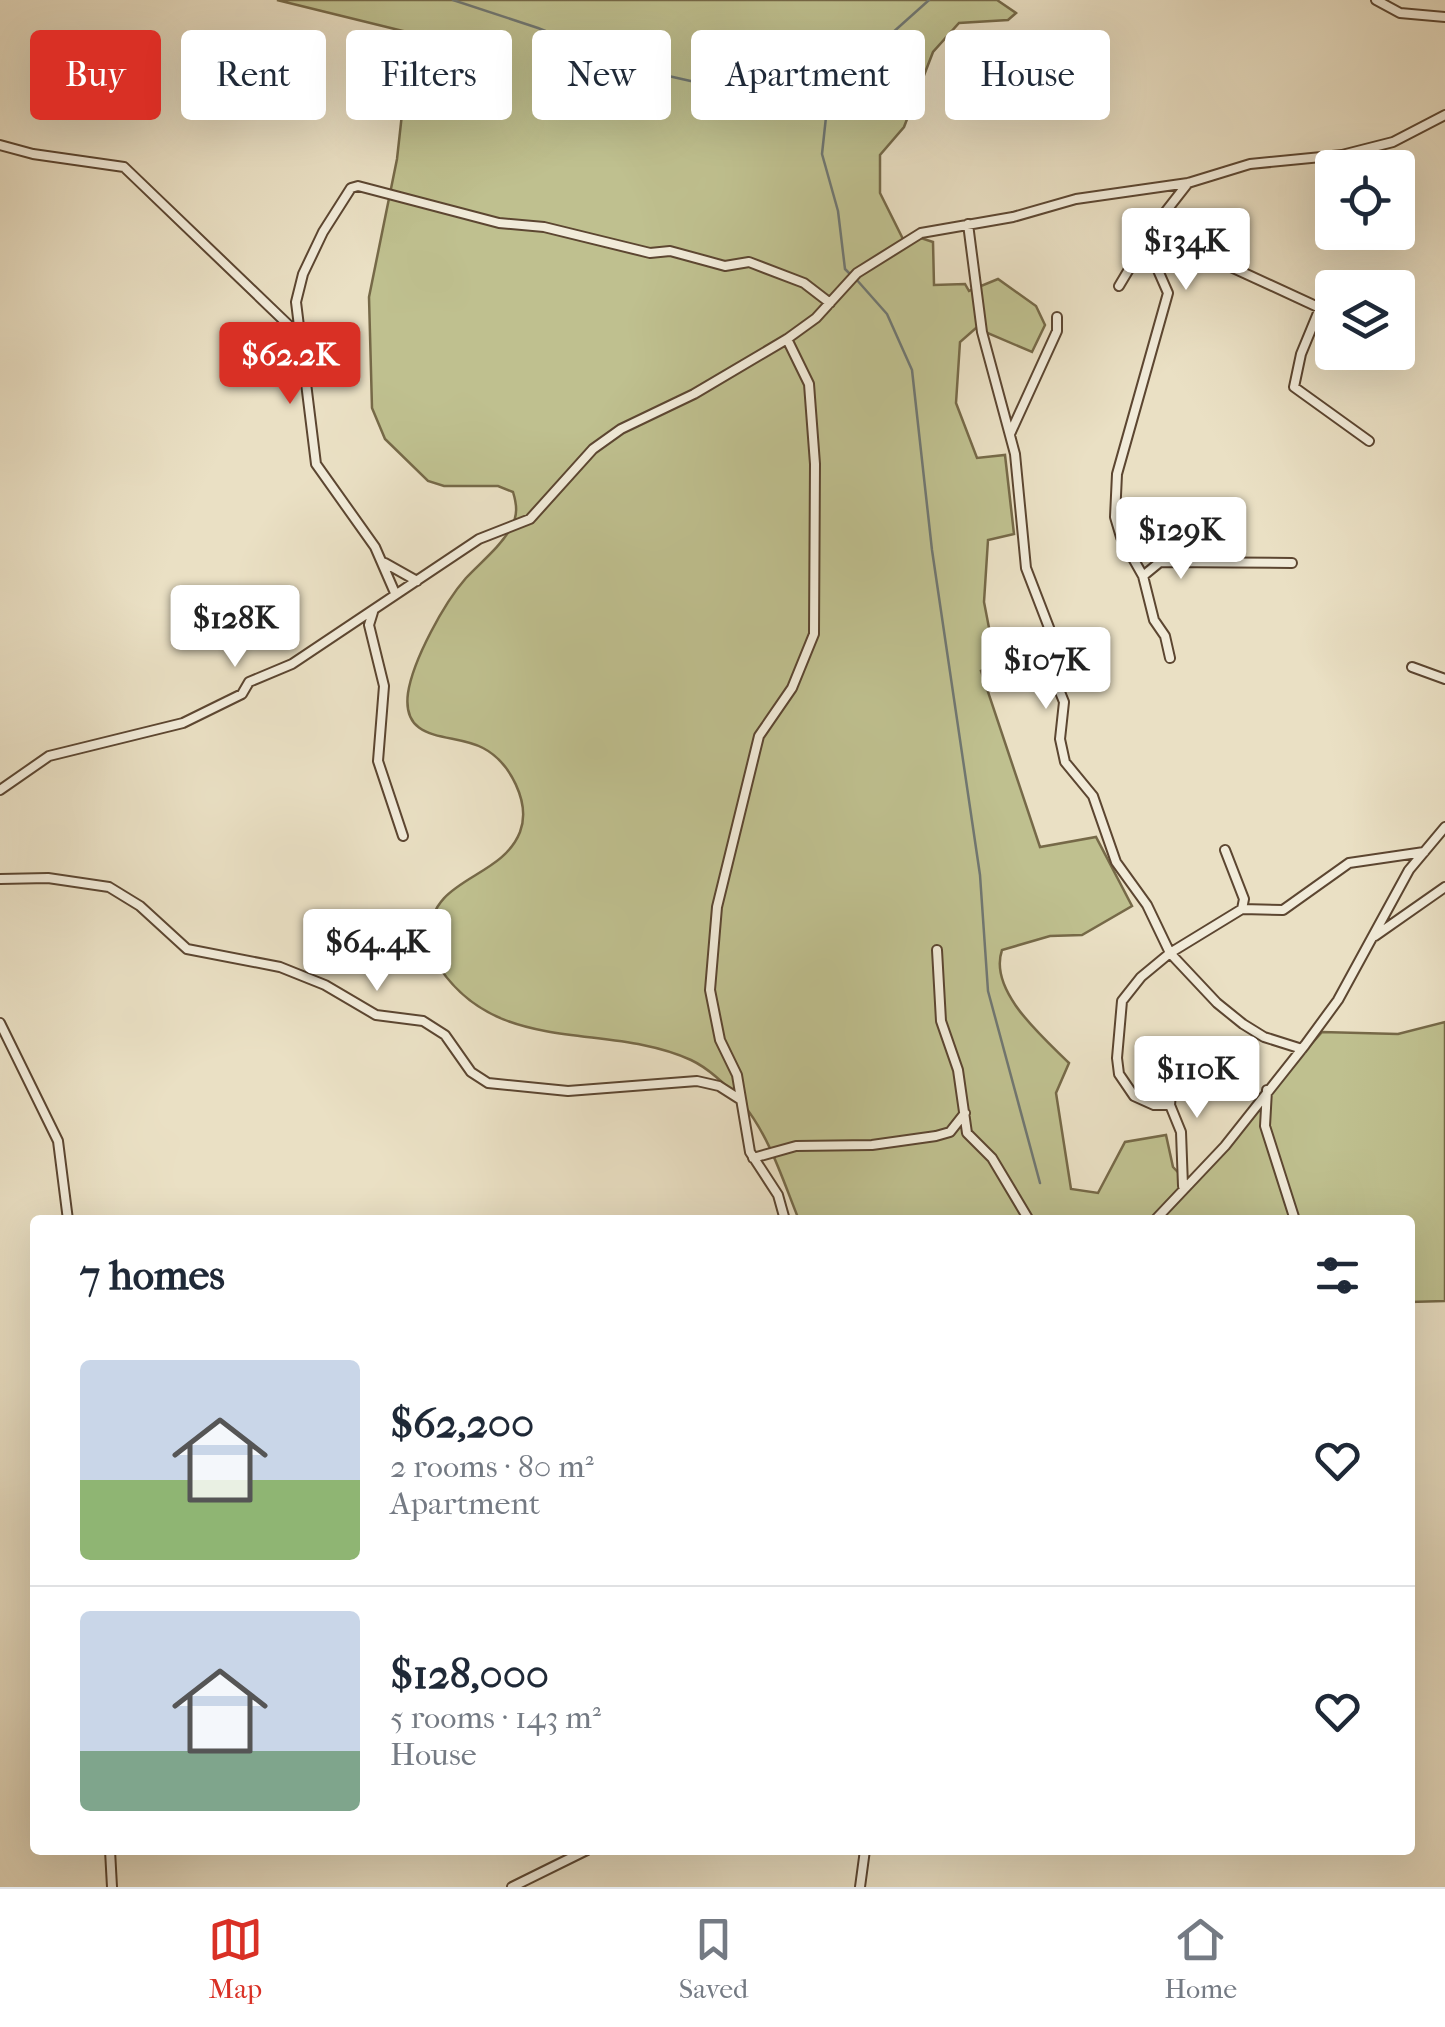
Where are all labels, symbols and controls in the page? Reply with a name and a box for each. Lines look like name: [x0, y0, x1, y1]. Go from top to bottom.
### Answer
chip: Buy: [30, 30, 161, 120]
chip: Rent: [181, 30, 326, 120]
chip: Filters: [346, 30, 512, 120]
chip: New: [532, 30, 671, 120]
chip: Apartment: [691, 30, 925, 120]
chip: House: [945, 30, 1110, 120]
map controls: [1315, 150, 1415, 370]
button: locate: [1315, 150, 1415, 250]
pin: $134K: [1116, 208, 1256, 293]
text: $134K: [1144, 222, 1228, 259]
button: layers: [1315, 270, 1415, 370]
pin: $62.2K: [209, 322, 371, 407]
text: $62.2K: [241, 336, 339, 373]
pin: $129K: [1111, 497, 1251, 582]
text: $129K: [1138, 511, 1224, 548]
pin: $128K: [165, 585, 305, 670]
text: $128K: [193, 599, 277, 636]
pin: $107K: [976, 627, 1116, 712]
text: $107K: [1003, 641, 1089, 678]
pin: $64.4K: [296, 909, 458, 994]
text: $64.4K: [325, 923, 429, 960]
pin: $110K: [1127, 1036, 1267, 1121]
text: $110K: [1156, 1050, 1238, 1087]
icon: filters: [1310, 1248, 1365, 1303]
text: 7 homes: [80, 1251, 225, 1300]
text: $62,200: [390, 1399, 534, 1448]
icon: home: [160, 1400, 280, 1520]
icon: heart: [1310, 1433, 1365, 1488]
text: 2 rooms · 80 m²: [390, 1448, 594, 1485]
text: Apartment: [390, 1485, 540, 1522]
text: $128,000: [390, 1650, 549, 1699]
icon: home: [160, 1651, 280, 1771]
icon: heart: [1310, 1684, 1365, 1739]
text: 5 rooms · 143 m²: [390, 1699, 601, 1736]
text: House: [390, 1736, 477, 1773]
tab: Map: [208, 1912, 263, 2005]
tab: Saved: [679, 1912, 748, 2005]
tab: Home: [1164, 1912, 1237, 2005]

